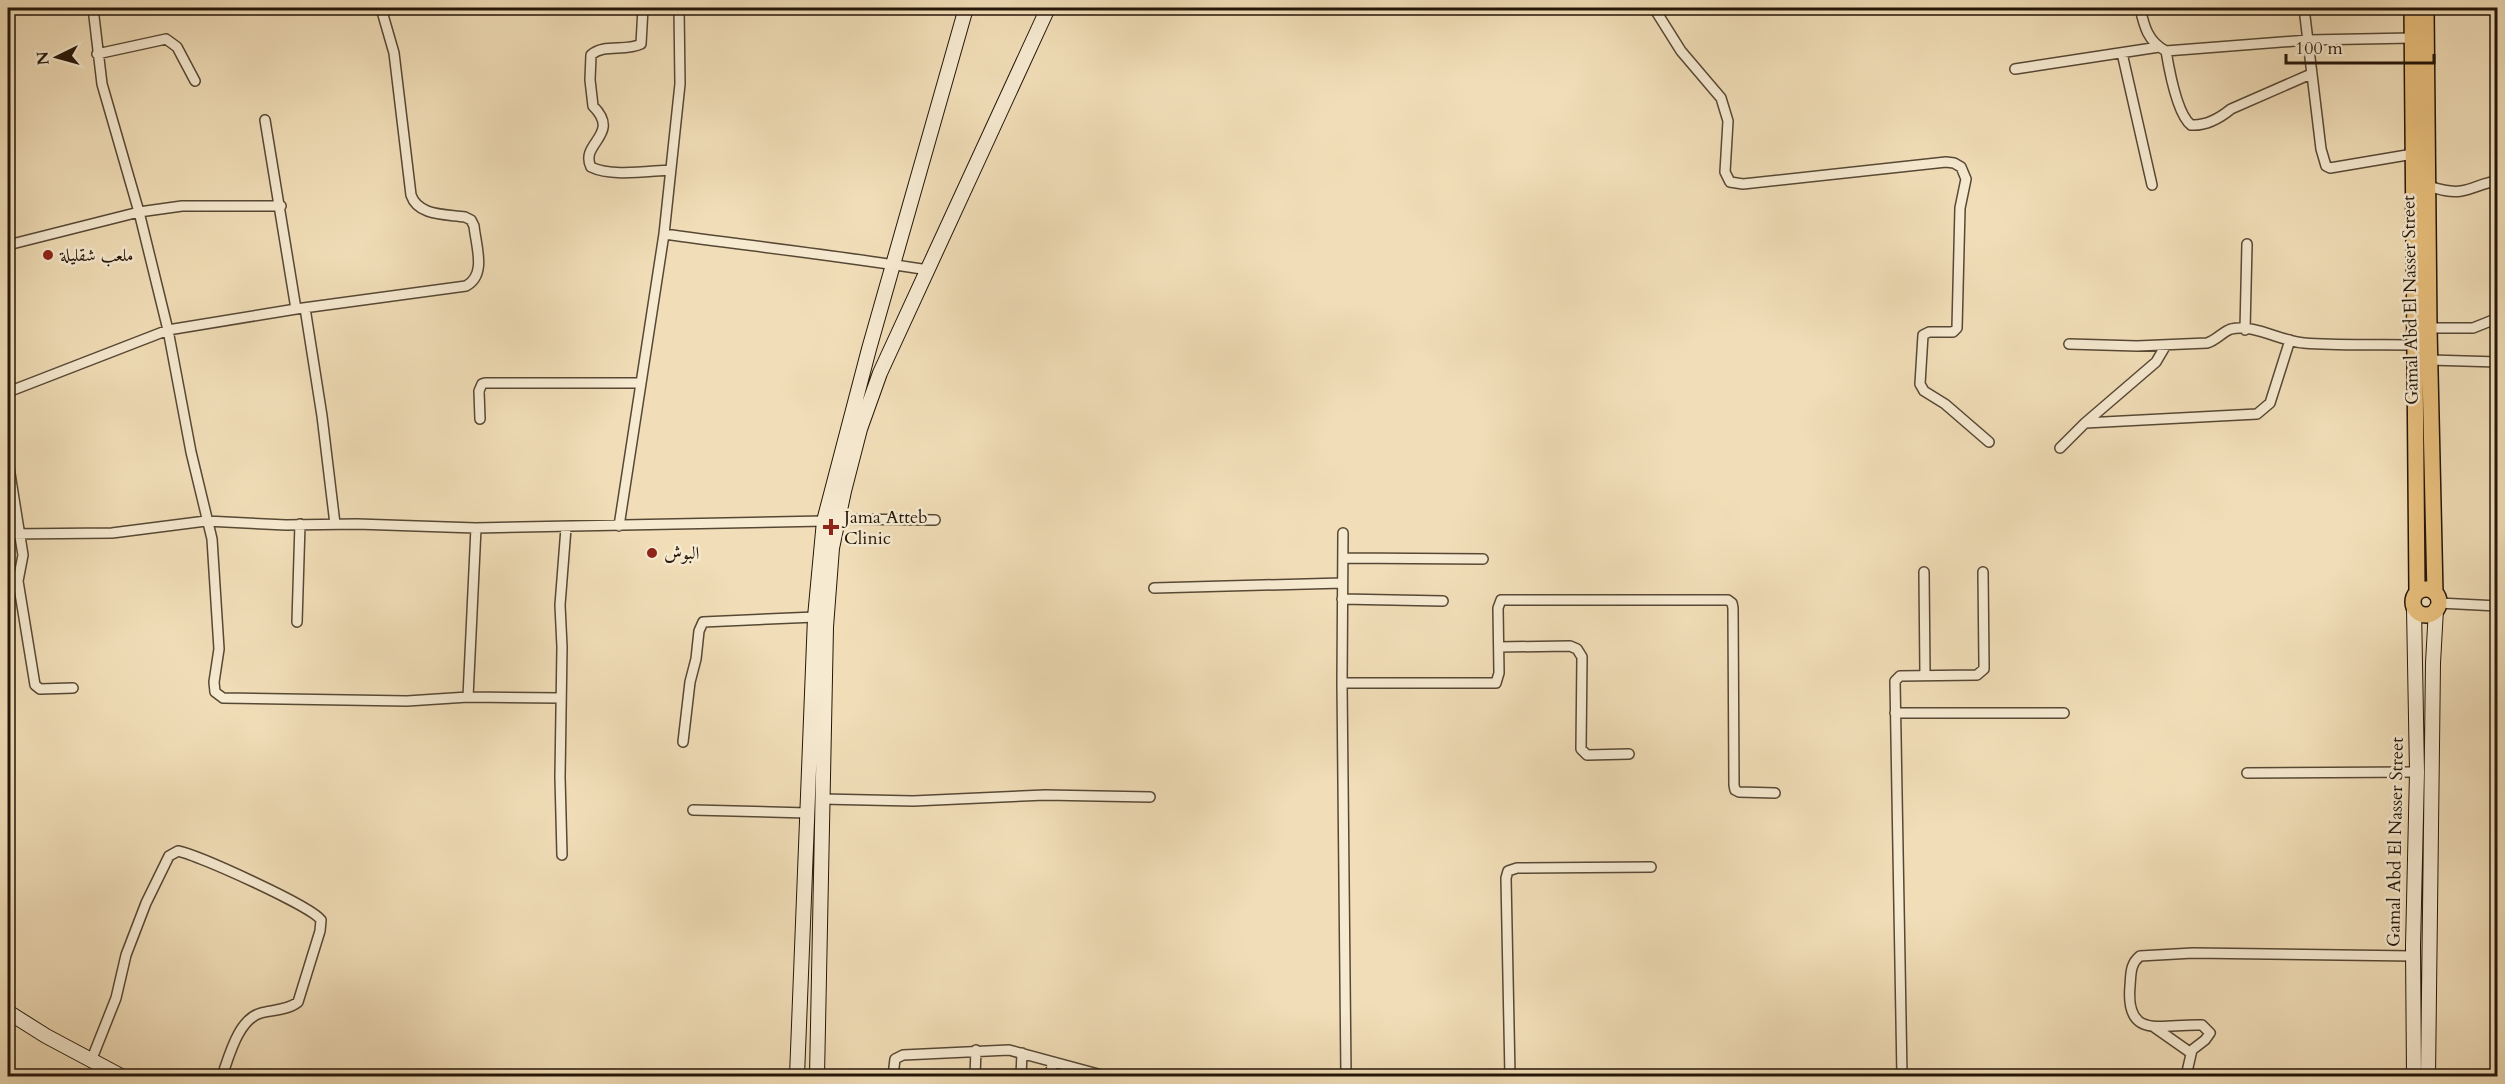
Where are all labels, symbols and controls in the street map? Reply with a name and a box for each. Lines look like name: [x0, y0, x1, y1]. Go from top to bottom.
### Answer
north arrow: [27, 27, 87, 87]
scale bar: [2286, 27, 2434, 65]
text: 100 m: [2295, 36, 2343, 61]
text: N: [31, 50, 55, 66]
street label: Gamal Abd El Nasser Street: [2396, 195, 2425, 405]
place label: ملعب شقليلة: [59, 243, 133, 268]
marker: ملعب شقليلة: [41, 248, 55, 262]
place label: Jama Atteb Clinic: [841, 505, 928, 551]
marker: Jama Atteb Clinic: [822, 518, 840, 536]
place label: البوش: [664, 541, 700, 566]
marker: البوش: [645, 546, 659, 560]
street label: Gamal Abd El Nasser Street: [2381, 737, 2410, 947]

